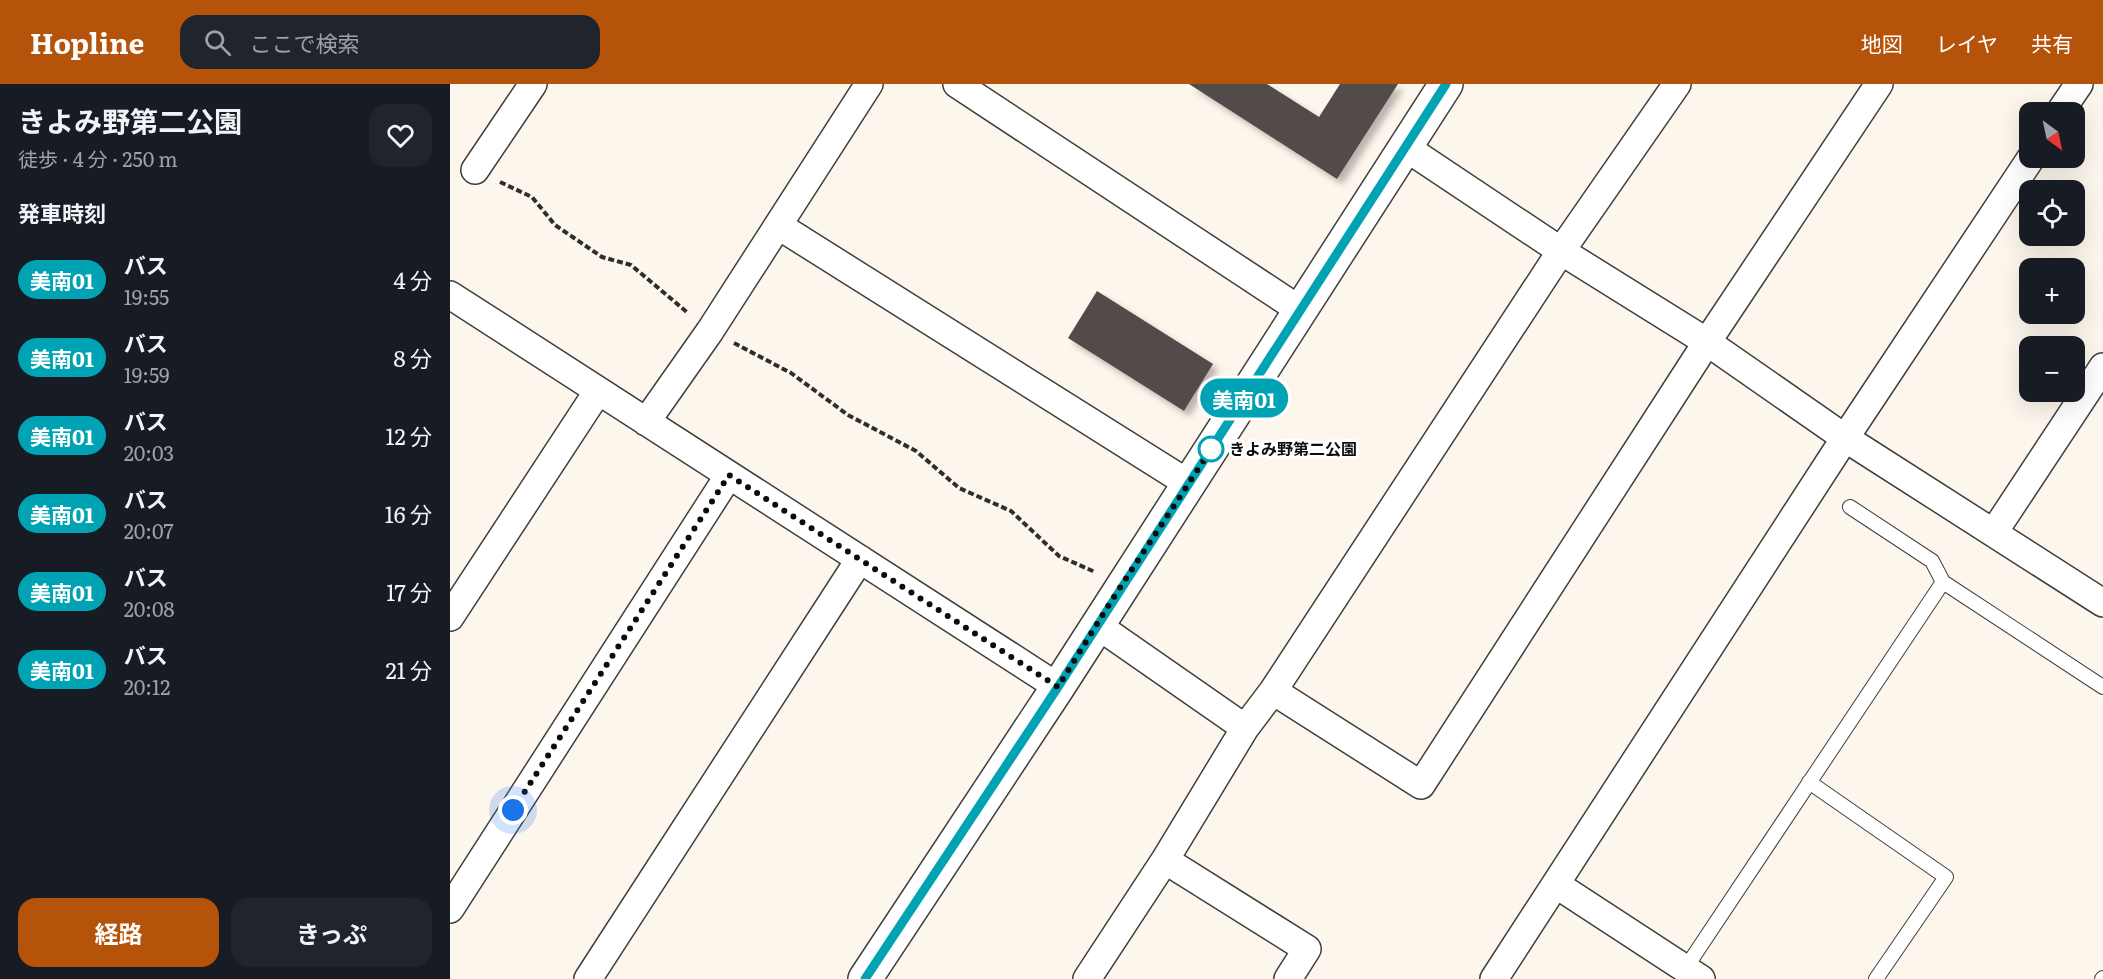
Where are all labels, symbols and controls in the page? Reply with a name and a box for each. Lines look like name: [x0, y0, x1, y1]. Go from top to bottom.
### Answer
search box: [180, 15, 600, 69]
text: Hopline: [30, 21, 144, 63]
icon: search: [201, 26, 234, 59]
text: ここで検索: [249, 26, 359, 59]
text: 地図: [1861, 27, 1903, 58]
text: レイヤ: [1936, 27, 1998, 58]
text: 共有: [2031, 27, 2073, 58]
text: きよみ野第二公園: [18, 99, 242, 141]
north arrow: [2019, 102, 2085, 168]
map controls: [2019, 102, 2085, 402]
button: heart: [369, 104, 432, 167]
text: 徒歩 · 4 分 · 250 m: [18, 143, 178, 173]
button: locate: [2019, 180, 2085, 246]
text: 発車時刻: [18, 196, 106, 229]
text: バス: [124, 248, 168, 281]
button: +: [2019, 258, 2085, 324]
text: 4 分: [393, 263, 432, 296]
text: 美南01: [30, 264, 94, 295]
text: 19:55: [124, 281, 169, 311]
text: バス: [124, 326, 168, 359]
button: −: [2019, 336, 2085, 402]
text: 8 分: [393, 341, 432, 374]
text: 美南01: [30, 342, 94, 373]
text: 19:59: [124, 359, 170, 389]
line badge: 美南01: [1202, 378, 1286, 418]
text: 美南01: [1212, 383, 1276, 414]
text: バス: [124, 404, 168, 437]
text: 12 分: [385, 419, 432, 452]
text: 美南01: [30, 420, 94, 451]
marker: きよみ野第二公園: [1198, 436, 1224, 462]
place label: きよみ野第二公園: [1229, 436, 1357, 460]
text: 20:03: [124, 437, 174, 467]
text: バス: [124, 482, 168, 515]
text: 16 分: [385, 497, 432, 530]
text: 美南01: [30, 498, 94, 529]
text: 20:07: [124, 515, 174, 545]
text: バス: [124, 560, 168, 593]
text: 17 分: [386, 575, 432, 608]
text: 美南01: [30, 576, 94, 607]
text: 20:08: [124, 593, 175, 623]
text: バス: [124, 638, 168, 671]
text: 21 分: [385, 653, 432, 686]
text: 美南01: [30, 654, 94, 685]
text: 20:12: [124, 671, 170, 701]
your location: [498, 795, 528, 825]
button: 経路: [18, 898, 219, 967]
button: きっぷ: [231, 898, 432, 967]

